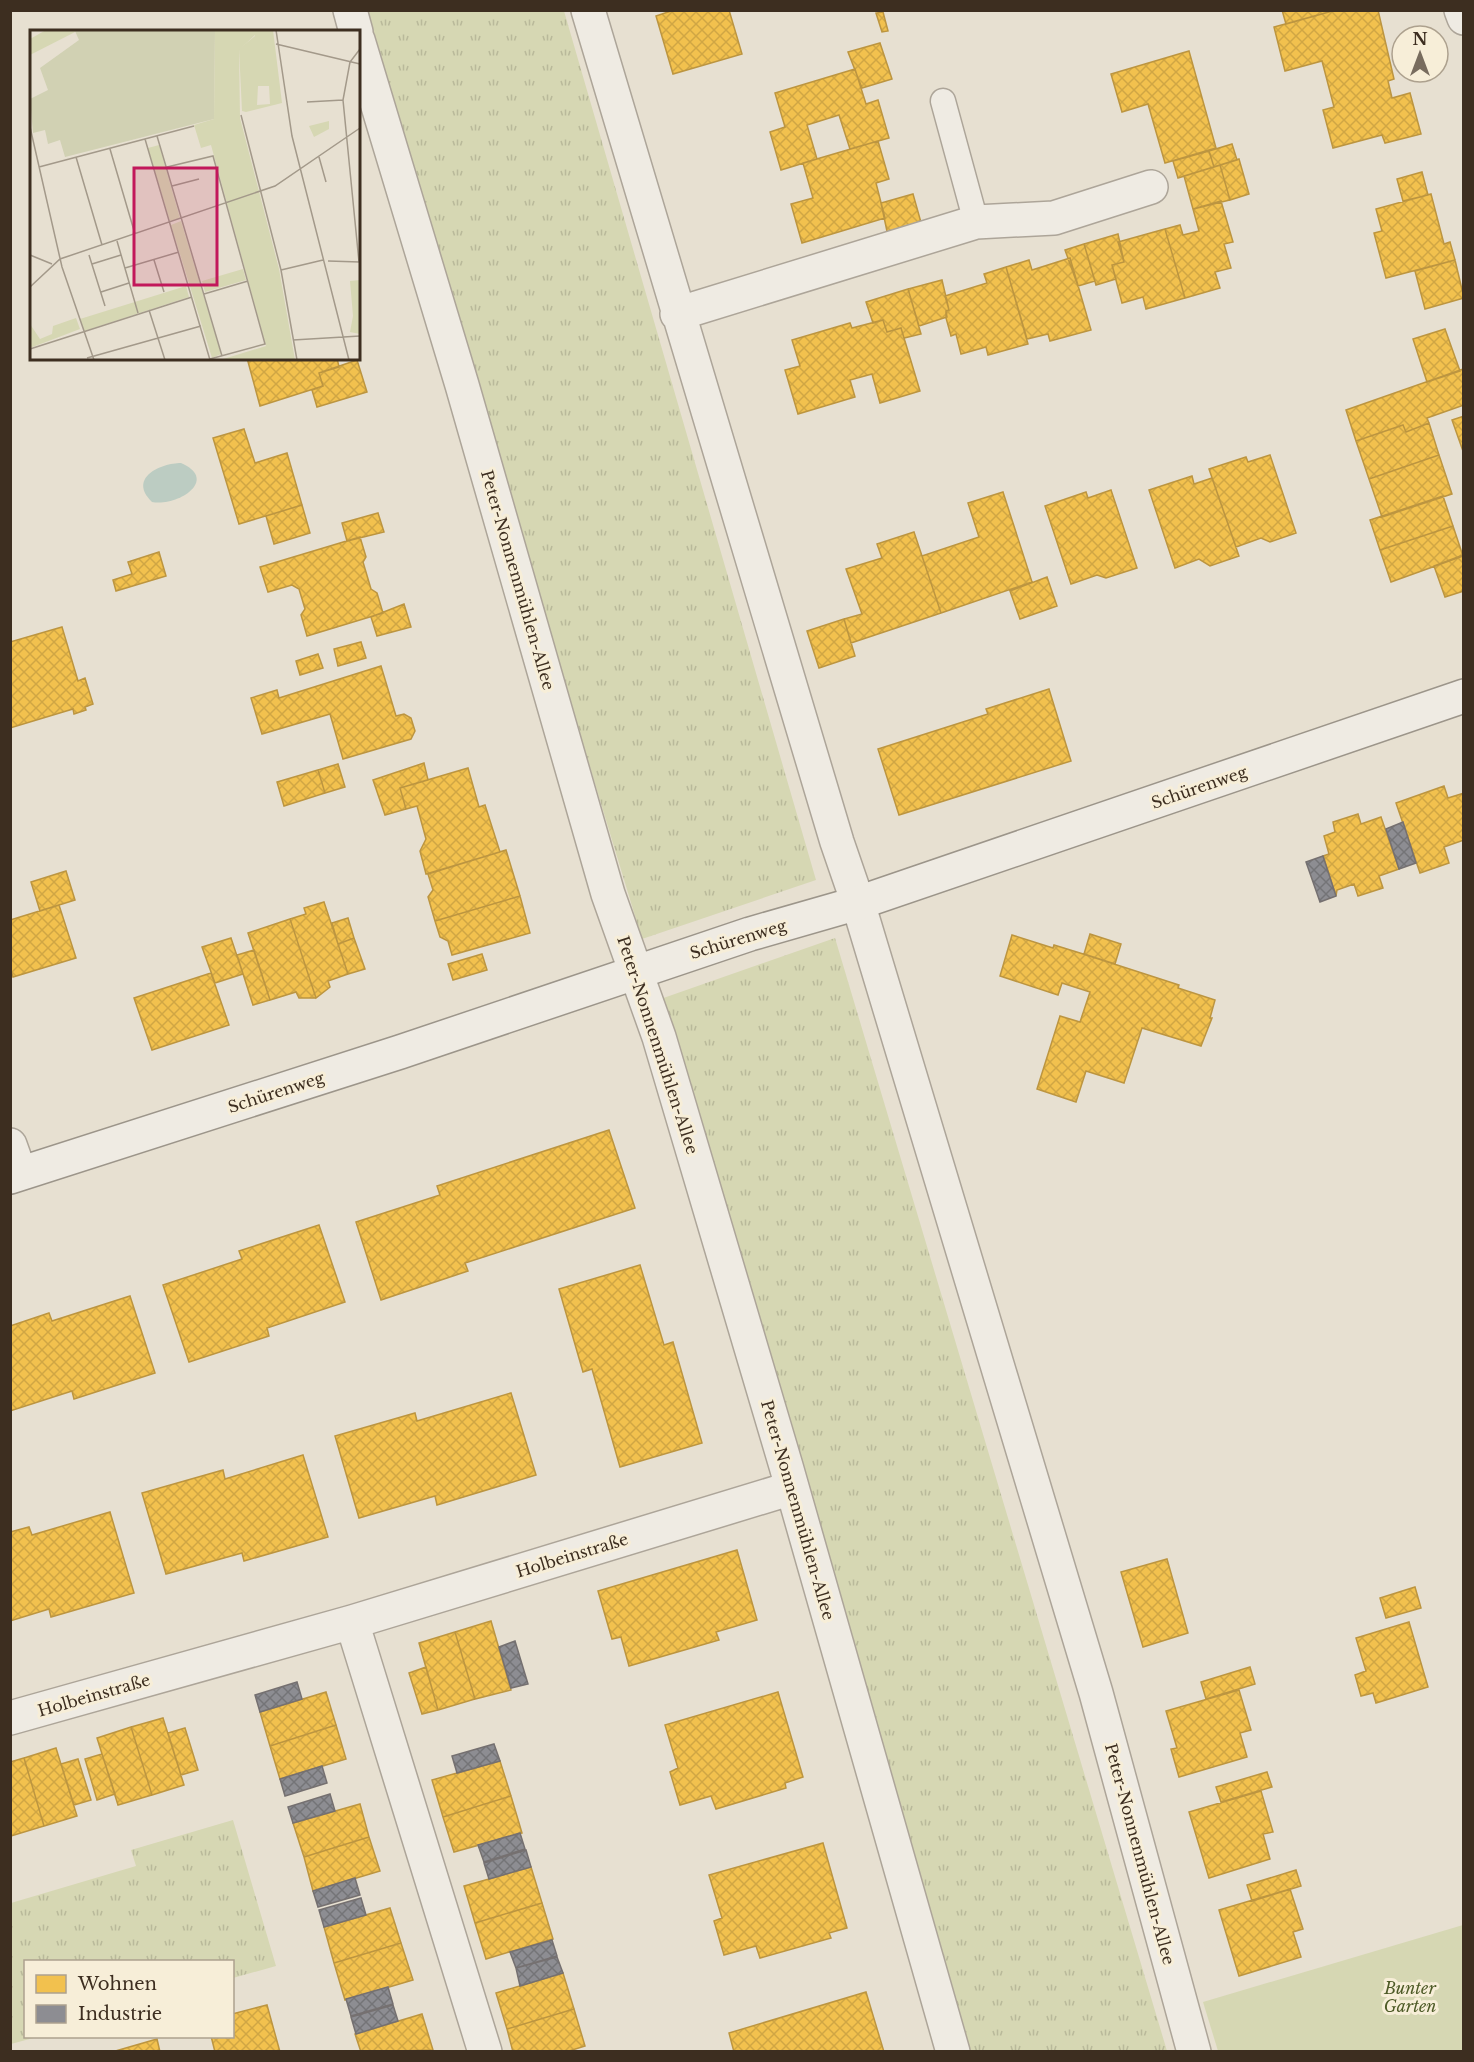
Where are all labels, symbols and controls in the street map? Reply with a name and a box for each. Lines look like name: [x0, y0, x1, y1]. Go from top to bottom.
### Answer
north arrow: [1390, 24, 1450, 84]
text: N: [1412, 29, 1428, 49]
inset map: [30, 30, 360, 360]
street label: Peter-Nonnenmühlen-Allee: [477, 467, 559, 693]
street label: Schürenweg: [1148, 761, 1250, 813]
street label: Schürenweg: [687, 915, 789, 963]
street label: Peter-Nonnenmühlen-Allee: [613, 933, 703, 1157]
street label: Schürenweg: [225, 1067, 327, 1117]
street label: Peter-Nonnenmühlen-Allee: [757, 1397, 839, 1623]
street label: Holbeinstraße: [514, 1528, 630, 1582]
street label: Holbeinstraße: [35, 1669, 153, 1721]
street label: Peter-Nonnenmühlen-Allee: [1101, 1741, 1179, 1967]
legend: [24, 1960, 234, 2038]
text: Wohnen: [77, 1973, 157, 1995]
park label: Bunter Garten: [1383, 1978, 1436, 2016]
text: Industrie: [78, 2003, 162, 2025]

